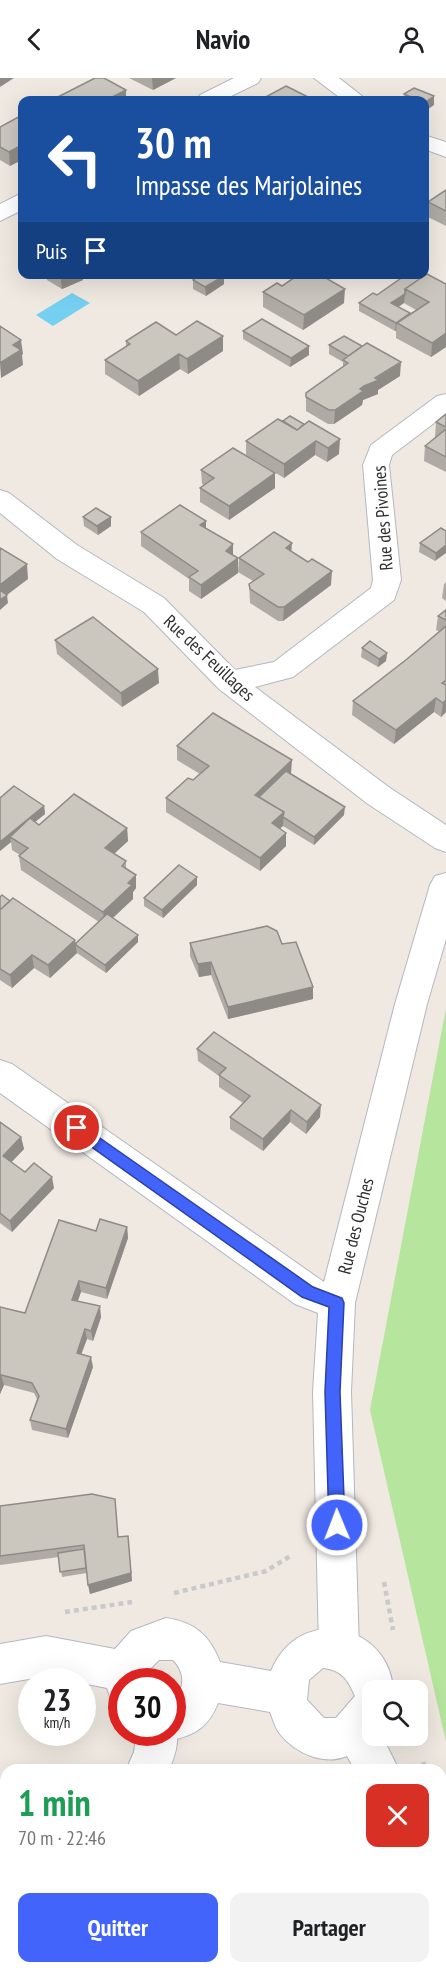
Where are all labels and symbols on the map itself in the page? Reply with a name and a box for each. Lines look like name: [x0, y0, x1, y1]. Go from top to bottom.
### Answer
street label: Rue des Pivoines: [367, 465, 398, 571]
street label: Rue des Feuillages: [159, 610, 260, 706]
pin: [51, 1102, 102, 1153]
street label: Rue des Ouches: [332, 1175, 379, 1276]
position arrow: [305, 1493, 369, 1557]
speed limit sign: 30: [108, 1668, 186, 1746]

